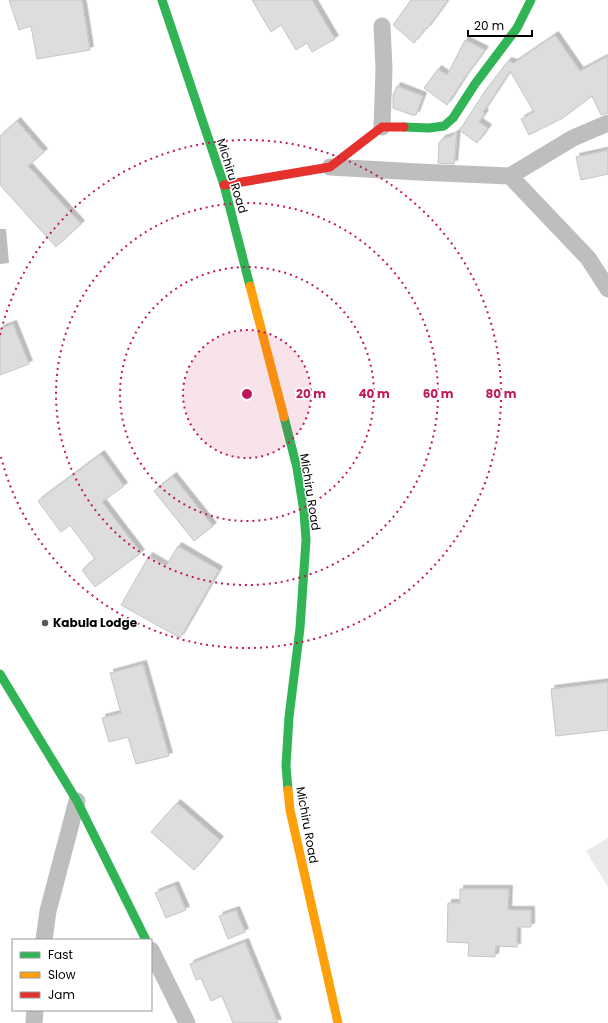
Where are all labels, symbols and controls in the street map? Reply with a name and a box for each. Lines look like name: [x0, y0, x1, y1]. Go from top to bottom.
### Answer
scale bar: [468, 12, 532, 38]
text: 20 m: [474, 17, 504, 34]
street label: Michiru Road: [213, 136, 252, 216]
text: 20 m: [296, 385, 326, 402]
text: 40 m: [358, 385, 390, 402]
text: 60 m: [423, 385, 454, 402]
text: 80 m: [486, 385, 517, 402]
centre of rings: [240, 387, 254, 401]
street label: Michiru Road: [296, 452, 325, 532]
place label: Kabula Lodge: [53, 614, 138, 631]
marker: Kabula Lodge: [40, 618, 50, 628]
street label: Michiru Road: [292, 785, 323, 865]
legend: [12, 939, 152, 1011]
text: Fast: [48, 946, 73, 963]
text: Slow: [48, 966, 76, 983]
text: Jam: [48, 986, 75, 1003]

